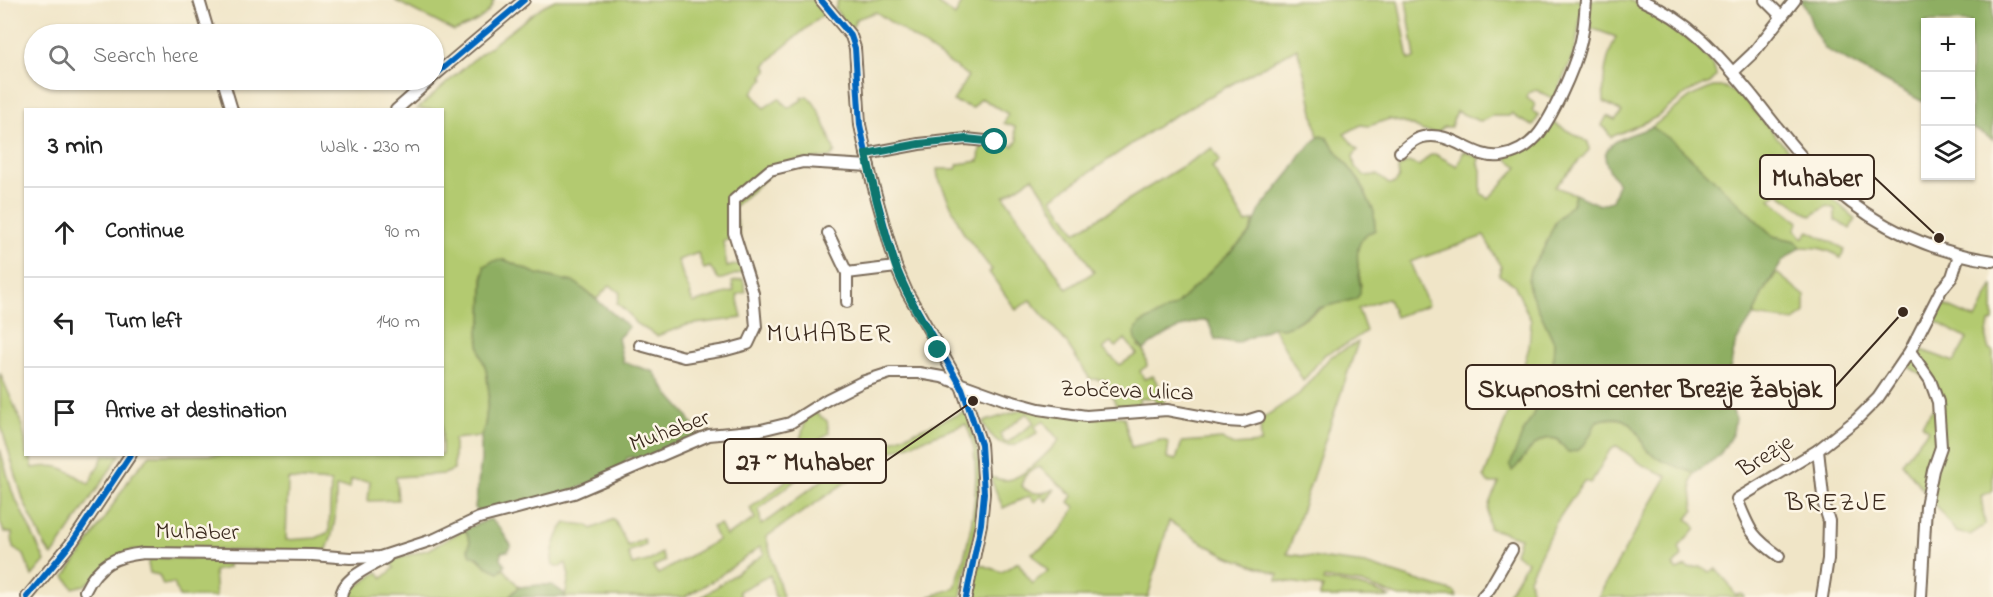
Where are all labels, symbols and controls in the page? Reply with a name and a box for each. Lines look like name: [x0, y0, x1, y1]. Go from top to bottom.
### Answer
map controls: [1921, 18, 1975, 180]
button: +: [1921, 18, 1975, 72]
search box: [24, 24, 444, 90]
icon: search: [45, 41, 78, 74]
text: Search here: [93, 41, 198, 73]
button: −: [1921, 72, 1975, 126]
button: layers: [1921, 126, 1975, 180]
text: 3 min: [48, 128, 103, 166]
route start: [981, 128, 1007, 154]
text: Walk · 230 m: [320, 133, 420, 162]
callout: Muhaber: [1760, 155, 1874, 199]
text: Muhaber: [1772, 161, 1863, 199]
icon: ahead: [48, 216, 81, 249]
text: Continue: [105, 216, 184, 248]
text: 90 m: [385, 218, 420, 247]
icon: left: [48, 306, 81, 339]
text: Turn left: [105, 306, 182, 338]
text: 140 m: [376, 308, 420, 337]
district label: MUHABER: [766, 315, 892, 354]
route end: [924, 336, 950, 362]
callout: Skupnostni center Brezje Žabjak: [1466, 365, 1835, 409]
street label: Zobčeva ulica: [1060, 372, 1194, 412]
text: Skupnostni center Brezje Žabjak: [1478, 372, 1823, 410]
icon: arrive: [48, 396, 81, 429]
text: Arrive at destination: [105, 396, 287, 428]
street label: Muhaber: [625, 401, 716, 463]
street label: Brezje: [1730, 426, 1801, 488]
callout: 27 ~ Muhaber: [724, 439, 886, 483]
text: 27 ~ Muhaber: [735, 445, 875, 483]
district label: BREZJE: [1784, 484, 1889, 523]
street label: Muhaber: [155, 515, 240, 551]

